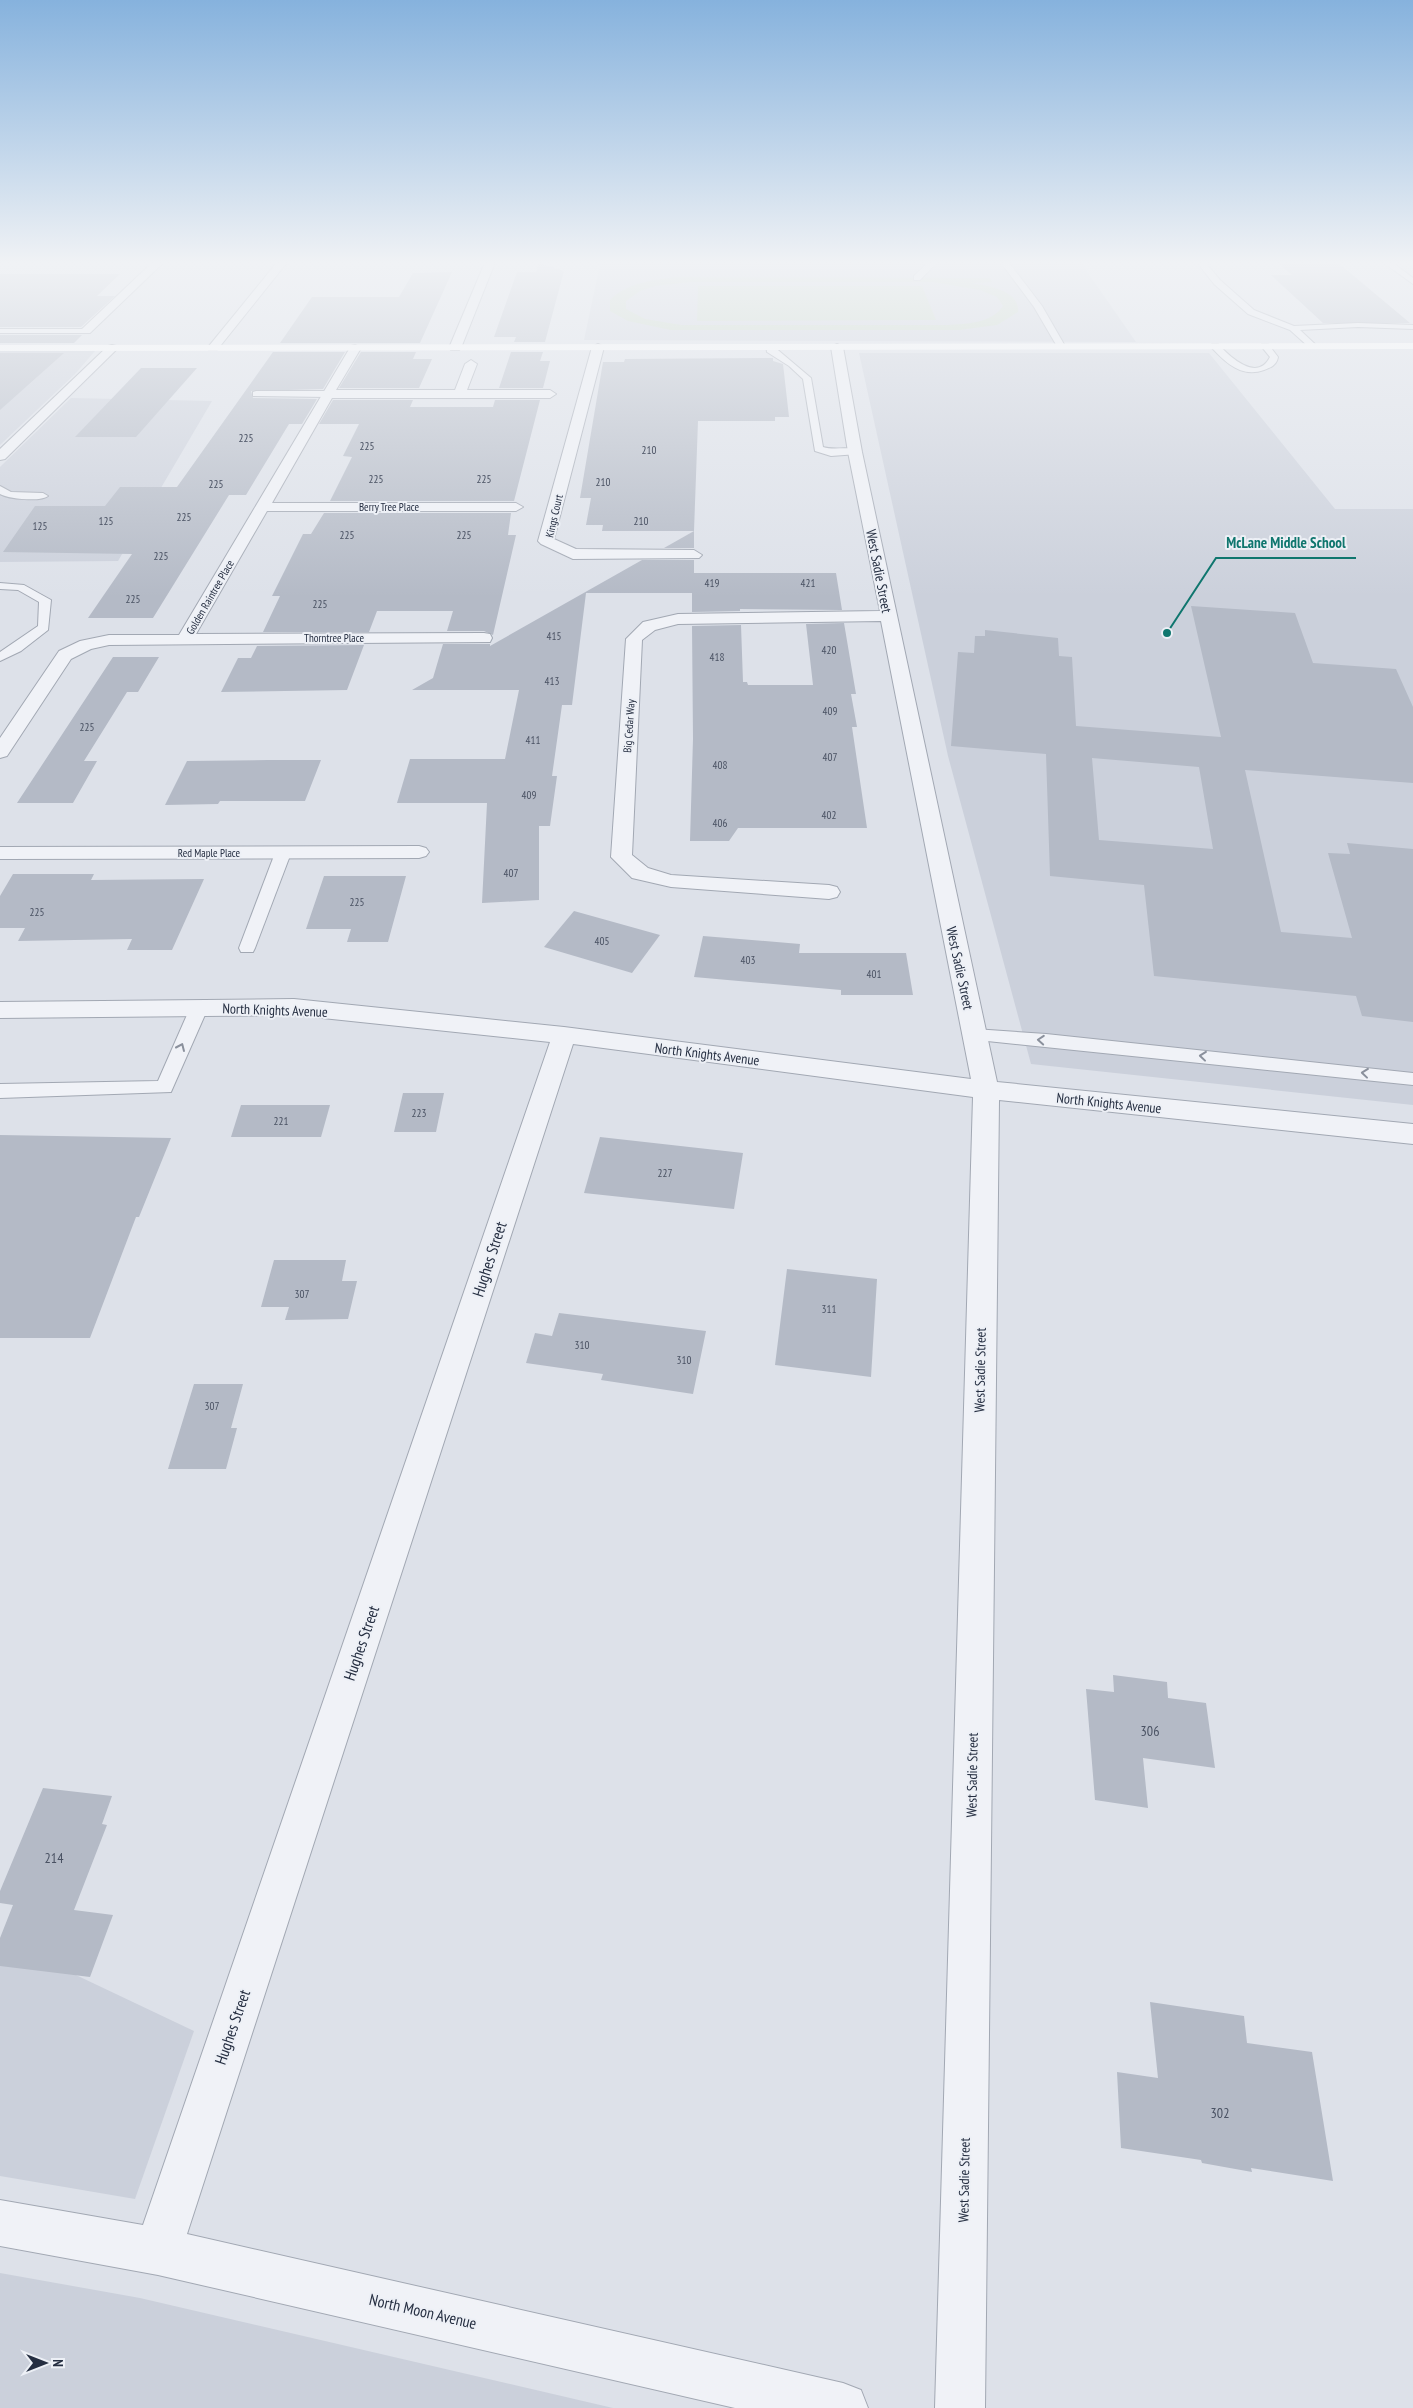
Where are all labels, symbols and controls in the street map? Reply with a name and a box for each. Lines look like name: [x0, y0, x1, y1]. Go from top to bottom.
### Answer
house number: 225: [239, 431, 253, 445]
house number: 225: [360, 439, 374, 453]
house number: 210: [642, 443, 656, 457]
house number: 225: [369, 472, 383, 486]
house number: 225: [477, 472, 491, 486]
house number: 210: [596, 475, 610, 489]
house number: 225: [209, 477, 223, 491]
street label: Kings Court: [542, 493, 566, 539]
street label: Berry Tree Place: [359, 500, 420, 514]
house number: 225: [177, 510, 191, 524]
house number: 125: [99, 514, 113, 528]
house number: 210: [634, 514, 648, 528]
house number: 125: [33, 519, 47, 533]
house number: 225: [340, 528, 354, 542]
house number: 225: [457, 528, 471, 542]
street label: West Sadie Street: [862, 528, 896, 614]
callout: McLane Middle School: [1216, 528, 1356, 558]
text: McLane Middle School: [1226, 533, 1346, 552]
house number: 225: [154, 549, 168, 563]
street label: Golden Raintree Place: [183, 557, 237, 637]
house number: 419: [705, 576, 719, 590]
house number: 421: [801, 576, 815, 590]
house number: 225: [126, 592, 140, 606]
house number: 225: [313, 597, 327, 611]
house number: 415: [547, 629, 561, 643]
street label: Thorntree Place: [304, 631, 364, 645]
house number: 420: [822, 643, 836, 657]
house number: 418: [710, 650, 724, 664]
house number: 413: [545, 674, 559, 688]
street label: Big Cedar Way: [620, 698, 638, 753]
house number: 409: [823, 704, 837, 718]
house number: 225: [80, 720, 94, 734]
house number: 411: [526, 733, 540, 747]
house number: 407: [823, 750, 837, 764]
house number: 408: [713, 758, 727, 772]
house number: 409: [522, 788, 536, 802]
house number: 402: [822, 808, 836, 822]
house number: 406: [713, 816, 727, 830]
street label: Red Maple Place: [178, 846, 241, 860]
house number: 407: [504, 866, 518, 880]
house number: 225: [350, 895, 364, 909]
house number: 225: [30, 905, 44, 919]
street label: West Sadie Street: [942, 925, 978, 1011]
house number: 405: [595, 934, 609, 948]
house number: 403: [741, 953, 755, 967]
house number: 401: [867, 967, 881, 981]
street label: North Knights Avenue: [222, 999, 328, 1021]
one-way arrow: [1037, 1035, 1045, 1046]
street label: North Knights Avenue: [654, 1039, 761, 1069]
one-way arrow: [175, 1043, 186, 1052]
one-way arrow: [1199, 1051, 1207, 1062]
one-way arrow: [1360, 1068, 1368, 1079]
street label: North Knights Avenue: [1056, 1089, 1163, 1117]
house number: 223: [412, 1106, 426, 1120]
house number: 221: [274, 1114, 288, 1128]
house number: 227: [658, 1166, 672, 1180]
street label: Hughes Street: [467, 1218, 511, 1299]
house number: 307: [295, 1287, 309, 1301]
house number: 311: [822, 1302, 836, 1316]
street label: West Sadie Street: [970, 1327, 990, 1412]
house number: 310: [575, 1338, 589, 1352]
house number: 310: [677, 1353, 691, 1367]
house number: 307: [205, 1399, 219, 1413]
street label: Hughes Street: [339, 1602, 383, 1683]
house number: 306: [1141, 1722, 1159, 1740]
street label: West Sadie Street: [962, 1732, 982, 1817]
house number: 214: [45, 1849, 64, 1867]
street label: Hughes Street: [210, 1986, 254, 2067]
house number: 302: [1211, 2104, 1229, 2122]
street label: West Sadie Street: [954, 2137, 974, 2222]
street label: North Moon Avenue: [367, 2289, 479, 2333]
north arrow: [20, 2338, 70, 2388]
text: N: [49, 2359, 67, 2367]

